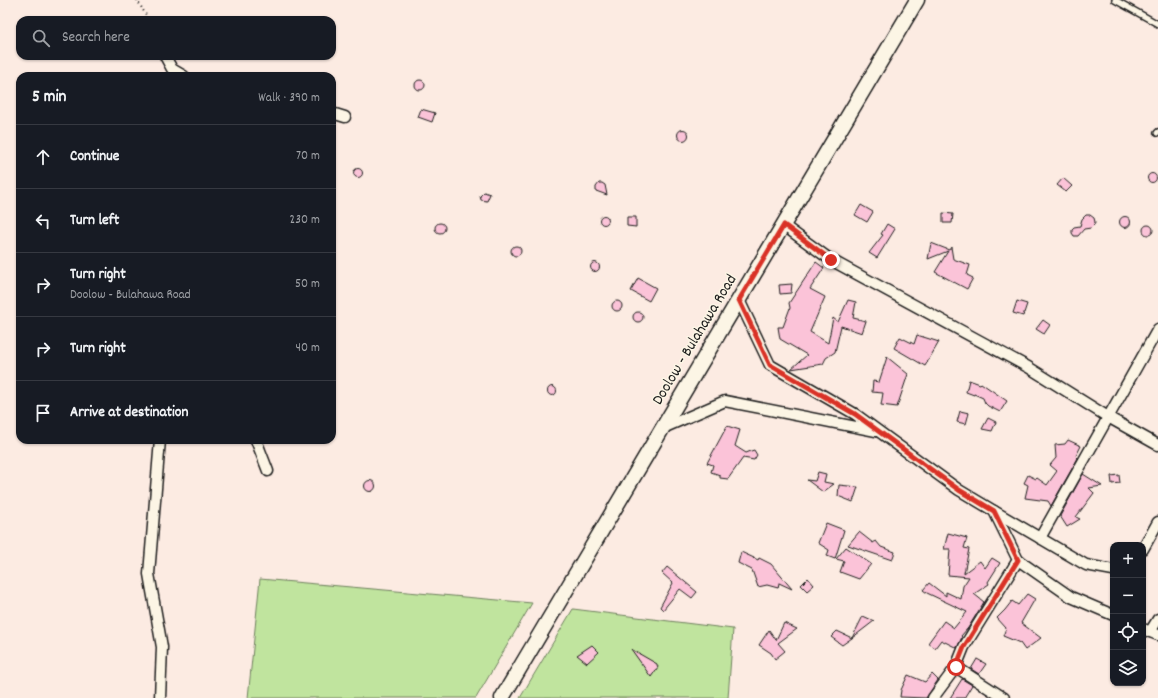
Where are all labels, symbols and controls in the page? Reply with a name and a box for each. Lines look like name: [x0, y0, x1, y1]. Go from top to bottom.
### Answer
search box: [16, 16, 336, 60]
icon: search: [30, 27, 52, 49]
text: Search here: [62, 27, 130, 49]
text: 5 min: [32, 86, 66, 110]
text: Walk · 390 m: [258, 89, 320, 108]
icon: ahead: [32, 146, 54, 168]
text: Continue: [70, 146, 119, 168]
text: 70 m: [296, 147, 320, 166]
icon: left: [32, 210, 54, 232]
text: Turn left: [70, 210, 119, 232]
text: 230 m: [290, 211, 320, 230]
route end: [822, 251, 840, 269]
text: Turn right: [70, 264, 126, 286]
street label: Doolow - Bulahawa Road: [647, 270, 743, 410]
icon: right: [32, 274, 54, 296]
text: 50 m: [295, 275, 320, 294]
text: Doolow - Bulahawa Road: [70, 286, 191, 305]
icon: right: [32, 338, 54, 360]
text: Turn right: [70, 338, 126, 360]
text: 40 m: [296, 339, 320, 358]
icon: arrive: [32, 402, 54, 424]
text: Arrive at destination: [70, 402, 188, 424]
map controls: [1110, 542, 1146, 686]
button: +: [1110, 542, 1146, 578]
button: −: [1110, 578, 1146, 614]
button: locate: [1110, 614, 1146, 650]
button: layers: [1110, 650, 1146, 686]
route start: [947, 658, 965, 676]

